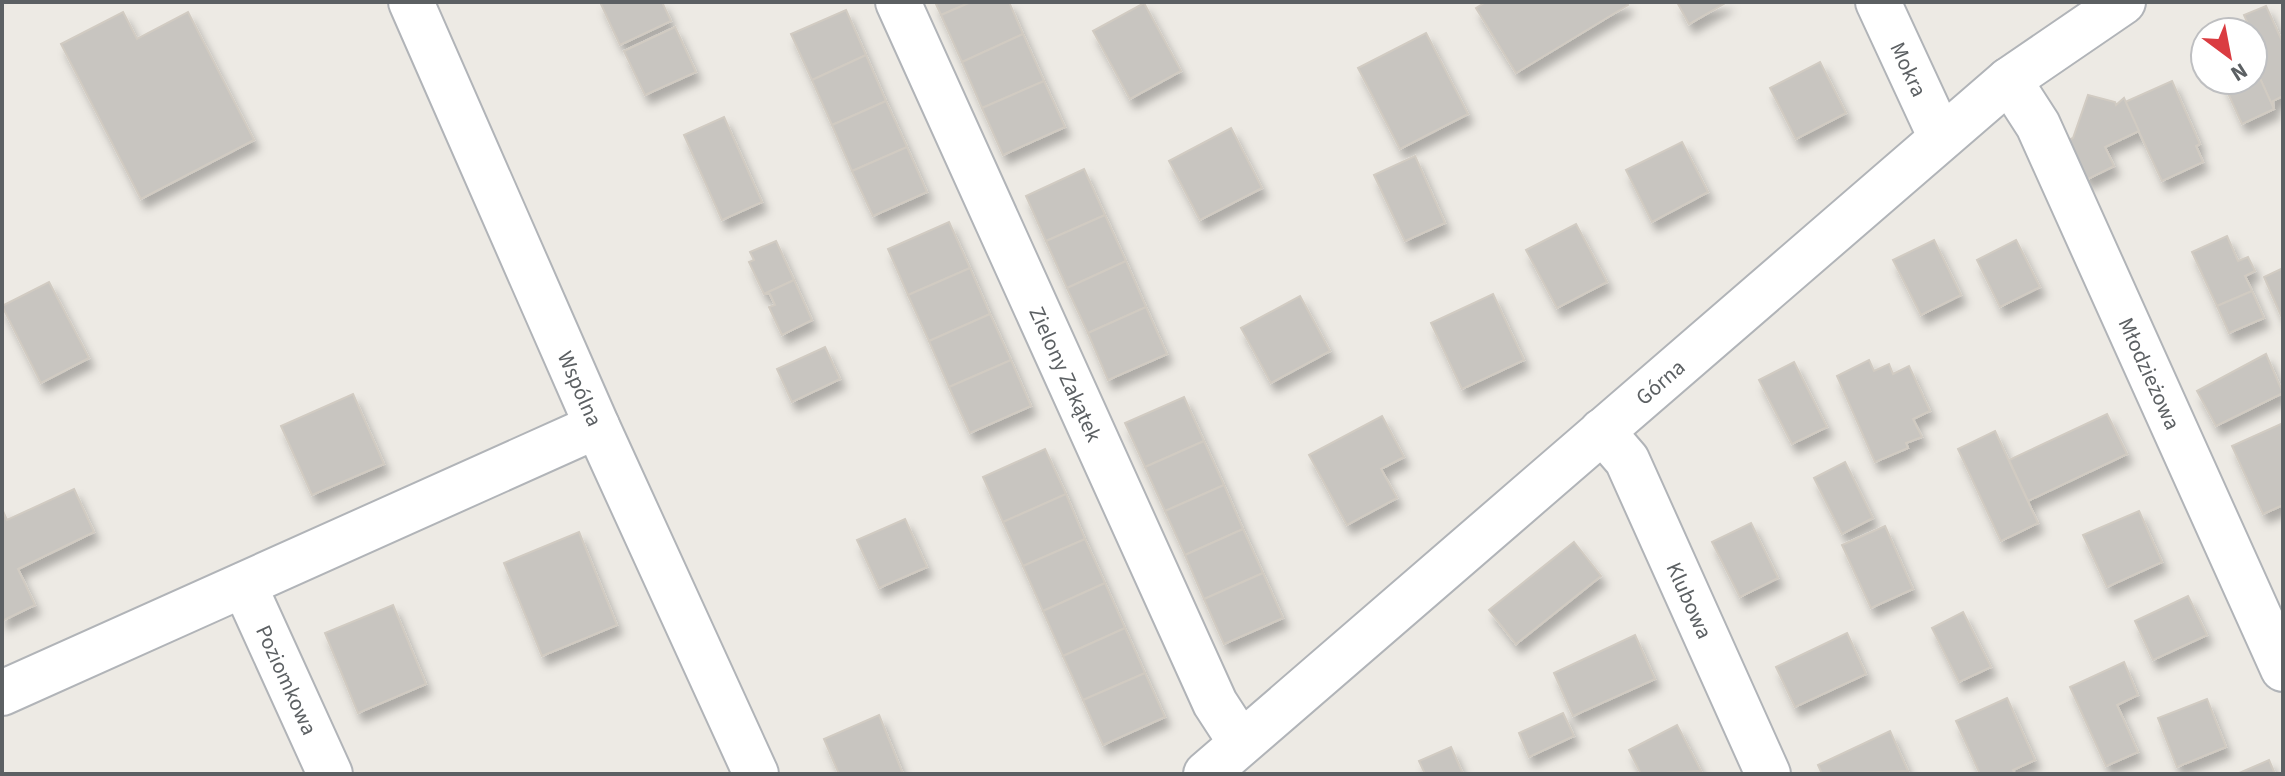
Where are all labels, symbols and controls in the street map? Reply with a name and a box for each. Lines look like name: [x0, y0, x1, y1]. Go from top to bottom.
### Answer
north arrow: [2189, 16, 2269, 96]
street label: Mokra: [1882, 37, 1935, 102]
text: N: [2224, 55, 2254, 90]
street label: Zielony Zakątek: [1021, 301, 1110, 447]
street label: Młodzieżowa: [2110, 313, 2188, 435]
street label: Wspólna: [549, 346, 610, 432]
street label: Górna: [1629, 352, 1692, 413]
street label: Klubowa: [1658, 557, 1720, 644]
street label: Poziomkowa: [247, 620, 325, 740]

